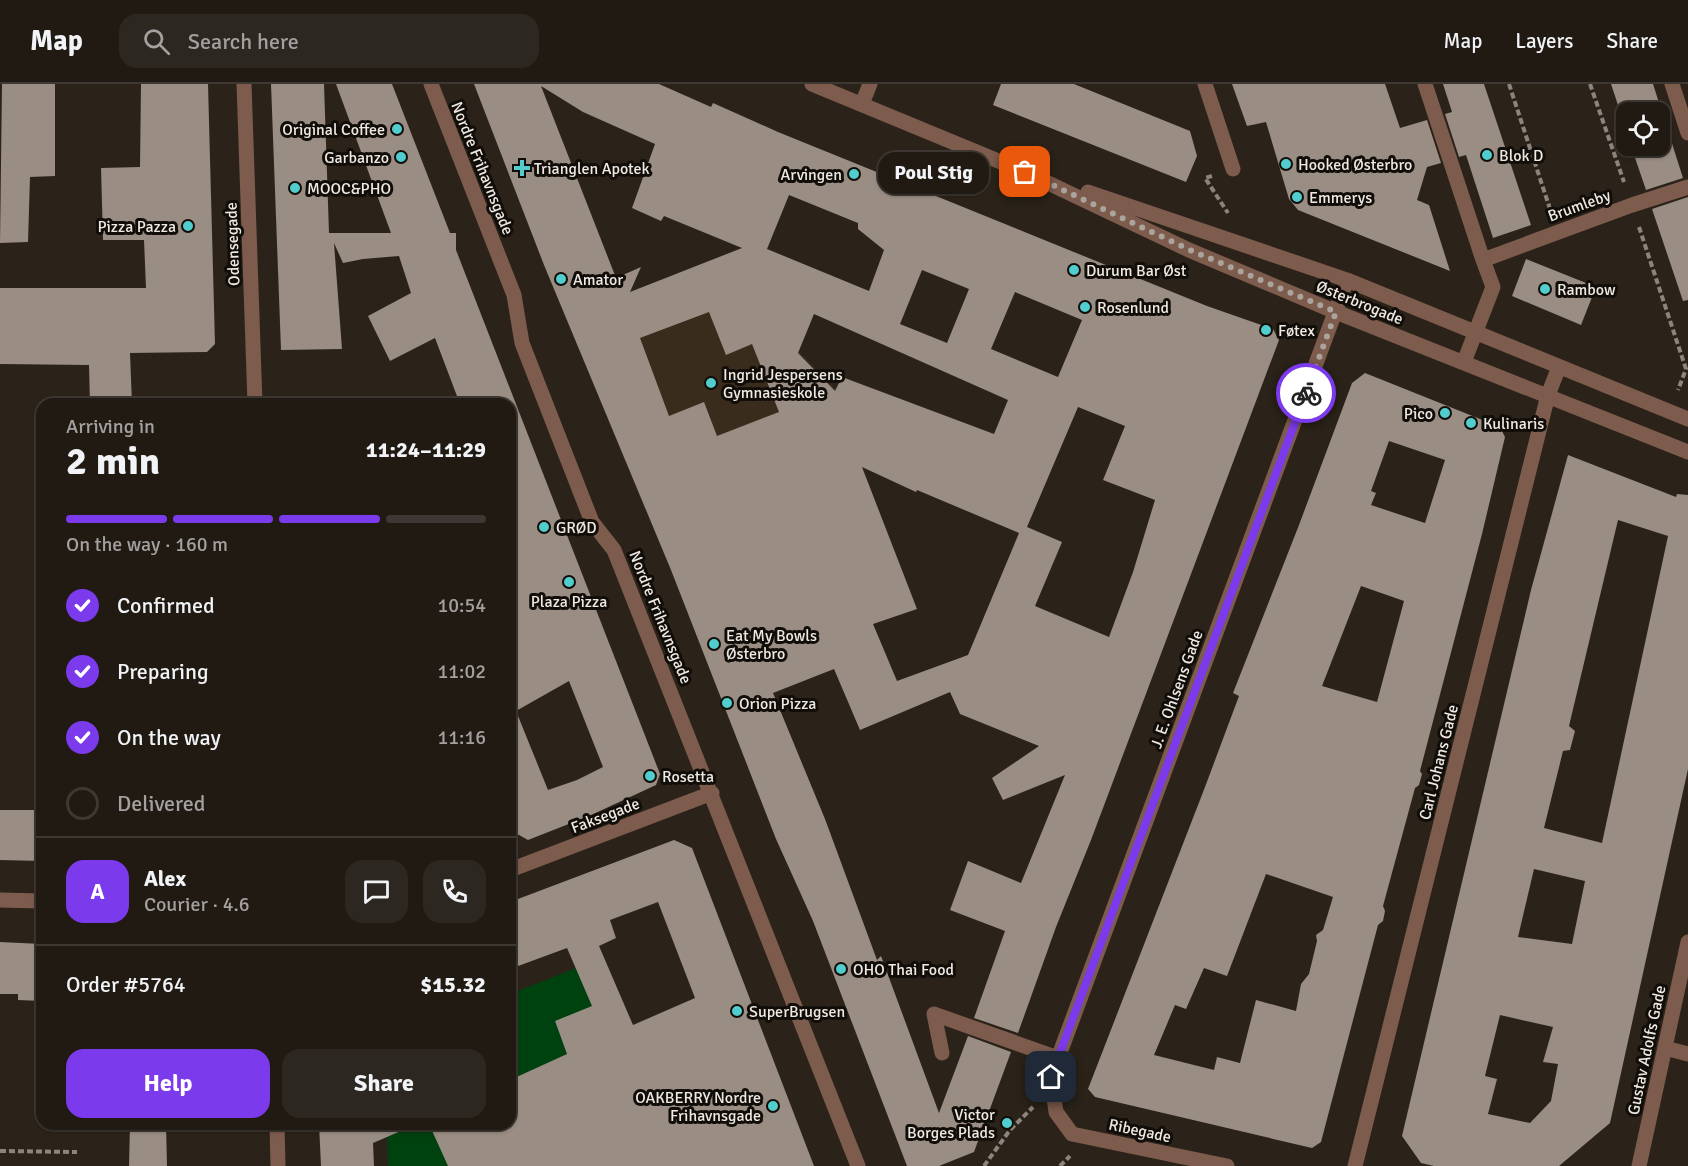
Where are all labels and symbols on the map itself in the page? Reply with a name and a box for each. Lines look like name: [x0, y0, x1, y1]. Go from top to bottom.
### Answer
street label: Nordre Frihavnsgade: [446, 99, 518, 238]
place label: Original Coffee: [282, 120, 385, 140]
marker: Original Coffee: [390, 122, 404, 136]
pin: [999, 146, 1050, 197]
place label: Blok D: [1499, 146, 1543, 166]
place label: Garbanzo: [324, 148, 389, 168]
marker: Blok D: [1480, 148, 1494, 162]
marker: Garbanzo: [394, 150, 408, 164]
callout: Poul Stig: [878, 151, 989, 193]
place label: Hooked Østerbro: [1298, 155, 1412, 175]
marker: Hooked Østerbro: [1279, 157, 1293, 171]
place label: Trianglen Apotek: [534, 159, 650, 179]
marker: Trianglen Apotek: [515, 161, 529, 175]
place label: Arvingen: [781, 165, 842, 185]
marker: Arvingen: [847, 167, 861, 181]
place label: MOOC&PHO: [307, 179, 391, 199]
marker: MOOC&PHO: [288, 181, 302, 195]
street label: Brumleby: [1545, 185, 1614, 227]
place label: Emmerys: [1309, 188, 1372, 208]
marker: Emmerys: [1290, 190, 1304, 204]
street label: Odensegade: [222, 202, 244, 286]
place label: Pizza Pazza: [97, 217, 176, 237]
marker: Pizza Pazza: [181, 219, 195, 233]
place label: Durum Bar Øst: [1086, 261, 1187, 281]
marker: Durum Bar Øst: [1067, 263, 1081, 277]
place label: Amator: [573, 270, 623, 290]
marker: Amator: [554, 272, 568, 286]
street label: Østerbrogade: [1313, 276, 1406, 329]
place label: Rambow: [1557, 280, 1616, 300]
marker: Rambow: [1538, 282, 1552, 296]
place label: Rosenlund: [1097, 298, 1169, 318]
marker: Rosenlund: [1078, 300, 1092, 314]
place label: Føtex: [1278, 321, 1316, 341]
marker: Føtex: [1259, 323, 1273, 337]
courier: [1276, 363, 1336, 423]
place label: Ingrid Jespersens Gymnasieskole: [723, 365, 843, 403]
marker: Ingrid Jespersens Gymnasieskole: [704, 376, 718, 390]
place label: Pico: [1404, 404, 1433, 424]
marker: Pico: [1438, 406, 1452, 420]
place label: Kulinaris: [1483, 414, 1544, 434]
marker: Kulinaris: [1464, 416, 1478, 430]
place label: GRØD: [556, 518, 597, 538]
marker: GRØD: [537, 520, 551, 534]
street label: Nordre Frihavnsgade: [624, 548, 696, 687]
marker: Plaza Pizza: [562, 575, 576, 589]
place label: Plaza Pizza: [531, 592, 607, 612]
place label: Eat My Bowls Østerbro: [726, 626, 817, 664]
street label: J. E. Ohlsens Gade: [1146, 628, 1208, 751]
marker: Eat My Bowls Østerbro: [707, 637, 721, 651]
place label: Orion Pizza: [739, 694, 816, 714]
marker: Orion Pizza: [720, 696, 734, 710]
street label: Carl Johans Gade: [1415, 702, 1463, 822]
place label: Rosetta: [662, 767, 714, 787]
marker: Rosetta: [643, 769, 657, 783]
street label: Faksegade: [568, 794, 643, 838]
place label: OHO Thai Food: [853, 960, 954, 980]
marker: OHO Thai Food: [834, 962, 848, 976]
street label: Gustav Adolfs Gade: [1623, 984, 1670, 1117]
place label: SuperBrugsen: [749, 1002, 845, 1022]
marker: SuperBrugsen: [730, 1004, 744, 1018]
pin: [1025, 1051, 1076, 1102]
place label: OAKBERRY Nordre Frihavnsgade: [635, 1088, 761, 1126]
marker: OAKBERRY Nordre Frihavnsgade: [766, 1099, 780, 1113]
place label: Victor Borges Plads: [907, 1105, 995, 1143]
street label: Ribegade: [1107, 1115, 1173, 1147]
marker: Victor Borges Plads: [1000, 1116, 1014, 1130]

